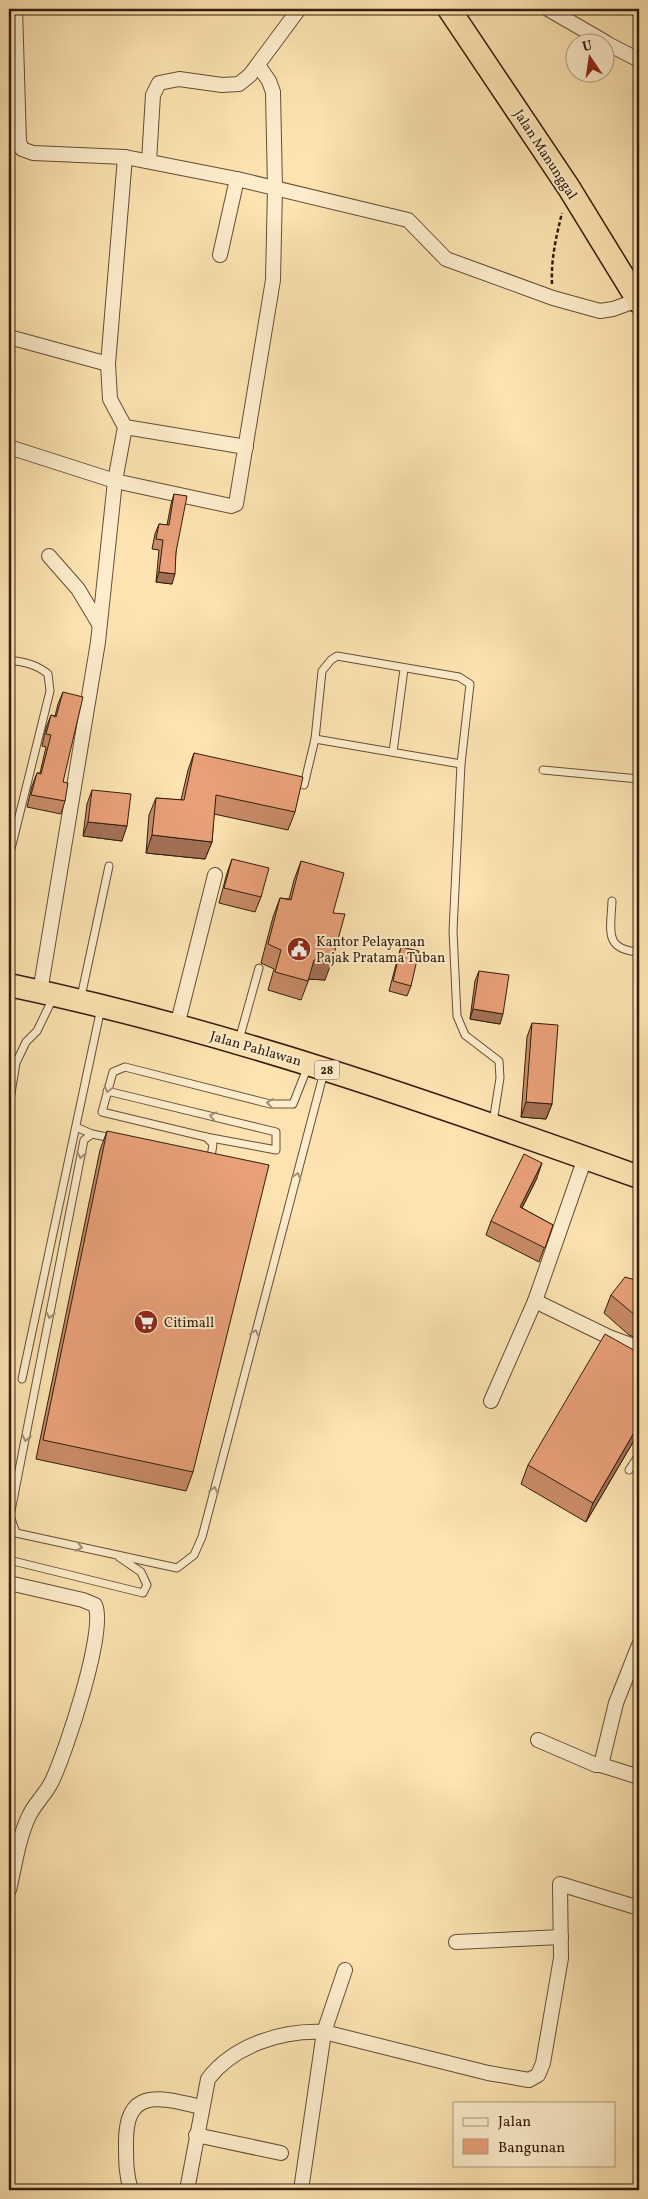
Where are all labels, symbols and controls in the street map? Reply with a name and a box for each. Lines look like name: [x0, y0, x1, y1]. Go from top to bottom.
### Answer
north arrow: [566, 32, 616, 82]
text: U: [581, 36, 595, 57]
street label: Jalan Manunggal: [508, 106, 581, 204]
place label: Kantor Pelayanan Pajak Pratama Tuban: [316, 933, 445, 968]
public building icon: Kantor Pelayanan Pajak Pratama Tuban: [286, 936, 312, 962]
street label: Jalan Pahlawan: [208, 1027, 304, 1072]
road number: 28: [314, 1060, 340, 1080]
one-way arrow: [103, 1085, 113, 1093]
one-way arrow: [265, 1098, 273, 1109]
one-way arrow: [209, 1112, 217, 1122]
one-way arrow: [76, 1151, 87, 1160]
one-way arrow: [291, 1172, 302, 1180]
supermarket icon: Citimall: [133, 1309, 159, 1335]
one-way arrow: [45, 1311, 55, 1319]
place label: Citimall: [164, 1314, 214, 1333]
one-way arrow: [250, 1330, 260, 1338]
one-way arrow: [21, 1433, 32, 1442]
one-way arrow: [208, 1486, 219, 1495]
one-way arrow: [75, 1541, 84, 1551]
legend: [453, 2102, 616, 2166]
text: Jalan: [498, 2112, 531, 2133]
text: Bangunan: [498, 2138, 565, 2159]

